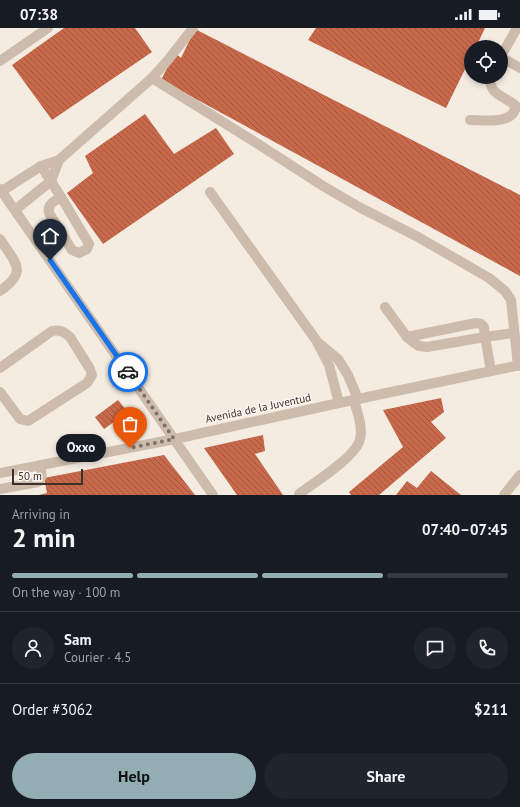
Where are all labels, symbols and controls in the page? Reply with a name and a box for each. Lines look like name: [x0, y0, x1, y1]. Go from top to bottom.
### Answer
text: 07:38: [20, 5, 58, 24]
map controls: [464, 40, 508, 84]
button: locate: [464, 40, 508, 84]
pin: [33, 219, 67, 260]
icon: home: [39, 225, 61, 247]
courier: [108, 352, 148, 392]
icon: car: [117, 361, 139, 383]
street label: Avenida de la Juventud: [204, 390, 312, 426]
pin: [113, 407, 147, 448]
icon: bag: [119, 413, 141, 435]
callout: Oxxo: [56, 434, 106, 462]
text: Oxxo: [67, 439, 95, 456]
scale bar: [12, 467, 83, 486]
text: 50 m: [18, 469, 42, 483]
text: Arriving in: [12, 506, 70, 523]
text: 07:40–07:45: [422, 520, 508, 539]
text: 2 min: [12, 521, 75, 554]
text: On the way · 100 m: [12, 584, 120, 601]
button: person: [12, 627, 54, 669]
button: chat: [414, 627, 456, 669]
button: phone: [466, 627, 508, 669]
text: Sam: [64, 630, 91, 649]
text: Courier · 4.5: [64, 649, 131, 666]
text: Order #3062: [12, 700, 93, 719]
text: $211: [474, 700, 508, 719]
button: Help: [12, 753, 256, 799]
button: Share: [264, 753, 508, 799]

